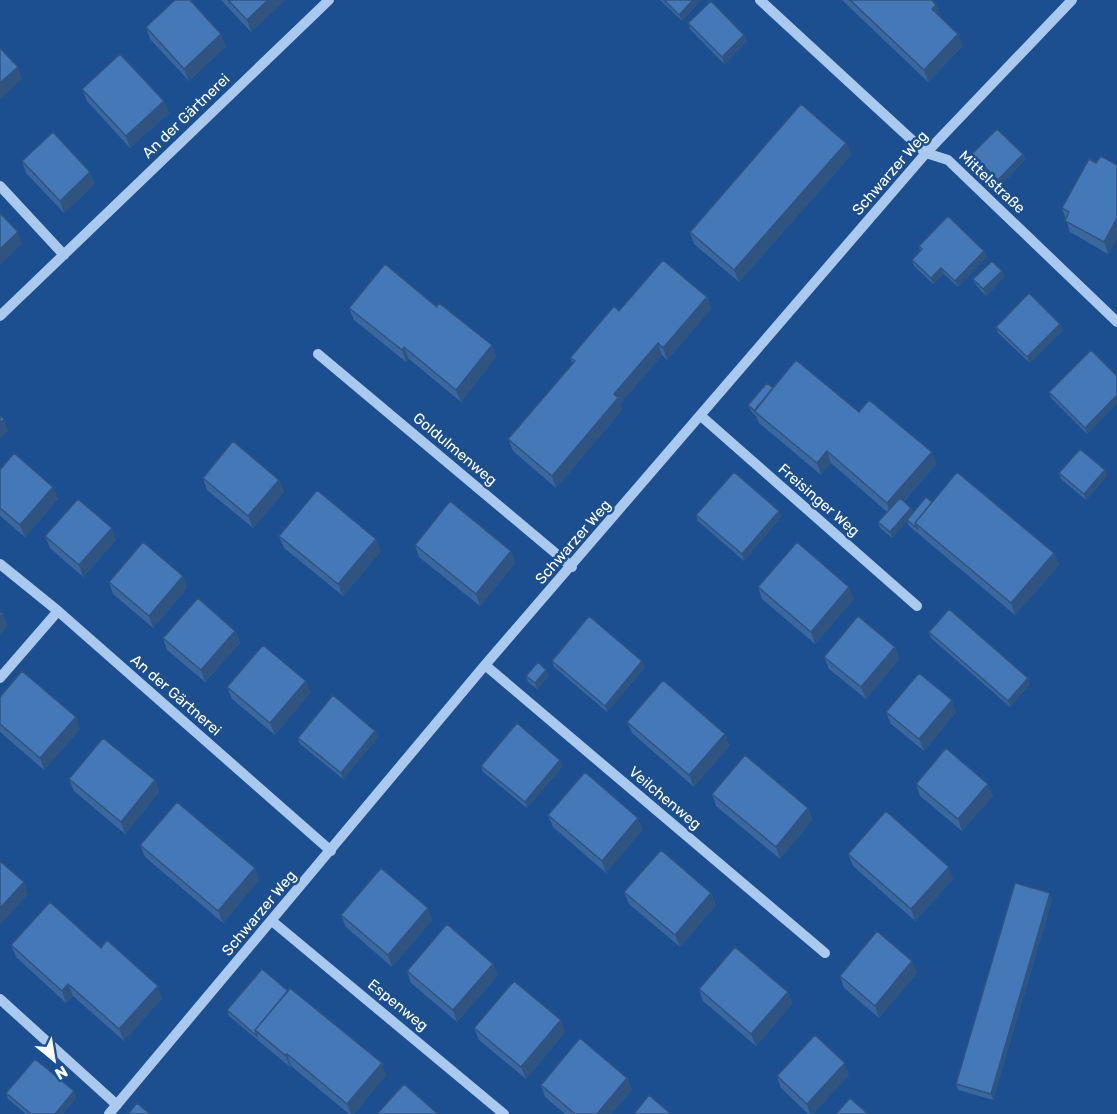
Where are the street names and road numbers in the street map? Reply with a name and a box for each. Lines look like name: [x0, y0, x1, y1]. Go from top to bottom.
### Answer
street label: An der Gärtnerei: [139, 70, 233, 162]
street label: Schwarzer Weg: [848, 127, 932, 219]
street label: Mittelstraße: [955, 147, 1029, 217]
street label: Goldulmenweg: [409, 409, 501, 489]
street label: Freisinger Weg: [775, 460, 863, 540]
street label: Schwarzer Weg: [531, 496, 615, 588]
street label: An der Gärtnerei: [127, 651, 225, 739]
street label: Veilchenweg: [625, 763, 705, 833]
street label: Schwarzer Weg: [218, 867, 300, 959]
street label: Espenweg: [364, 975, 432, 1035]

